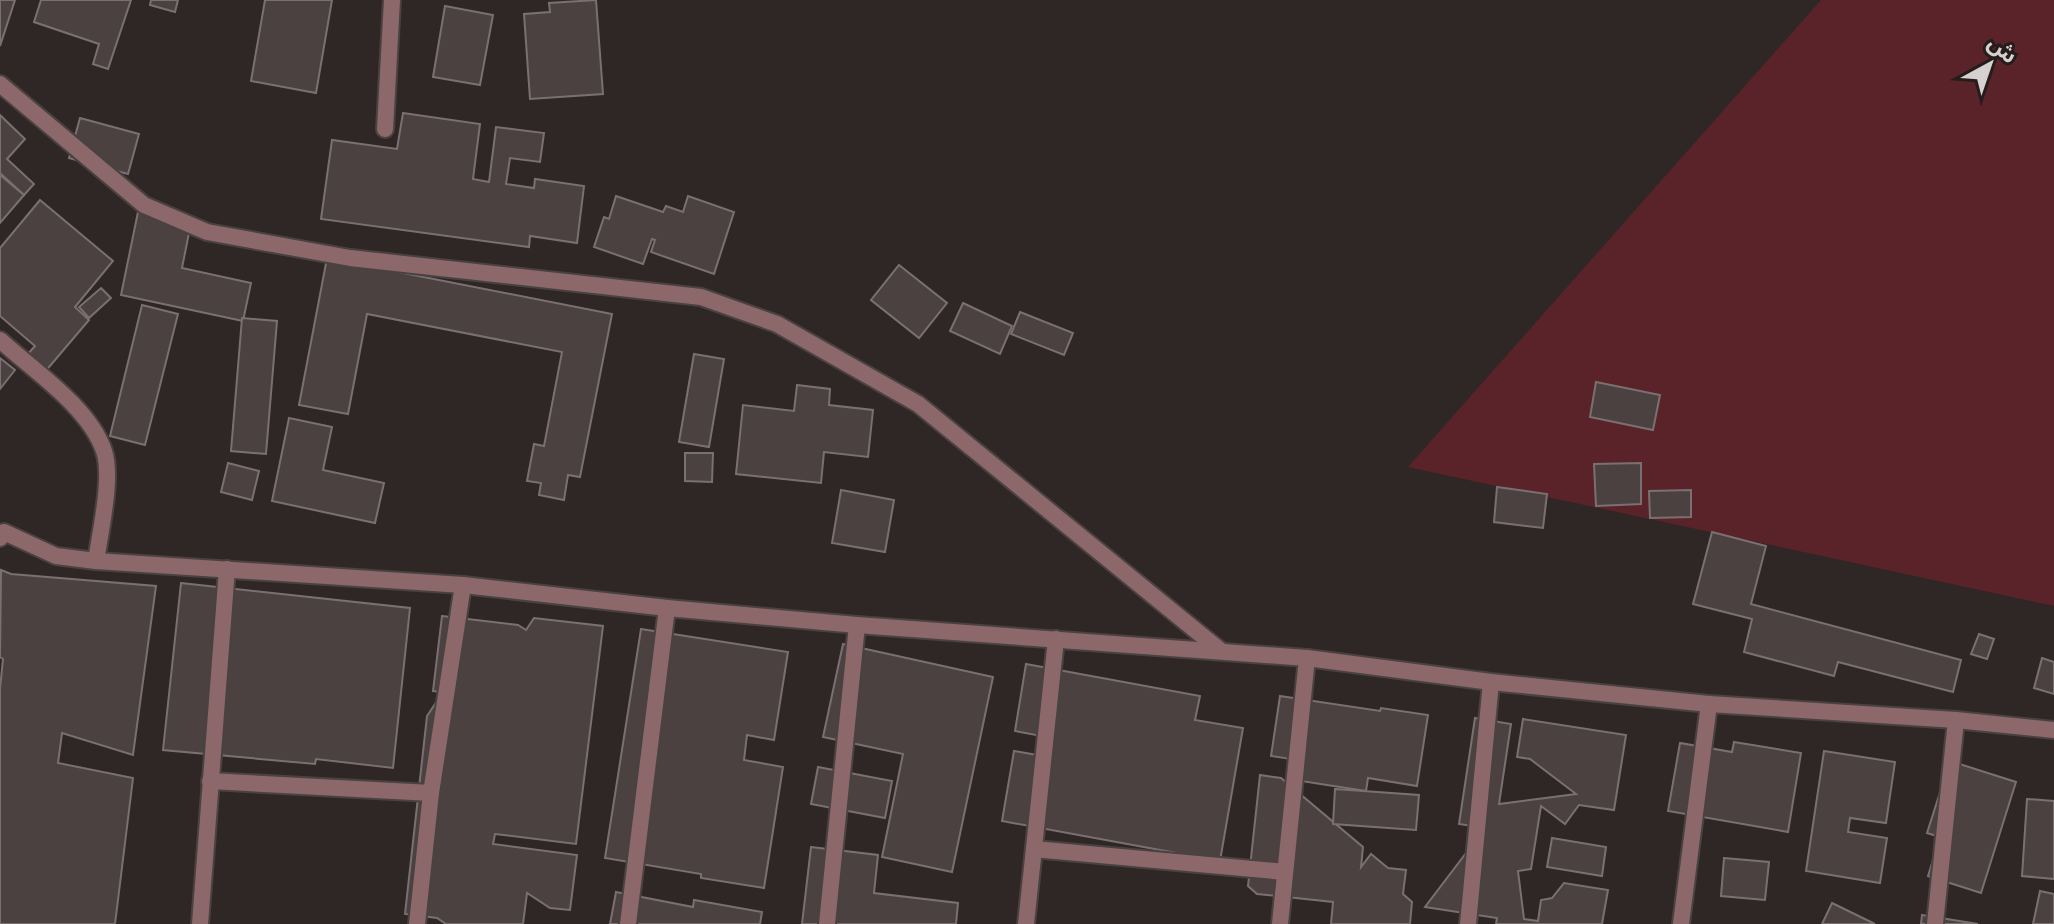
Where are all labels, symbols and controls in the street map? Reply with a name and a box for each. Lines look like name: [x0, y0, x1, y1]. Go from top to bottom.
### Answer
north arrow: [1950, 24, 2030, 104]
text: ش: [1983, 28, 2023, 68]

